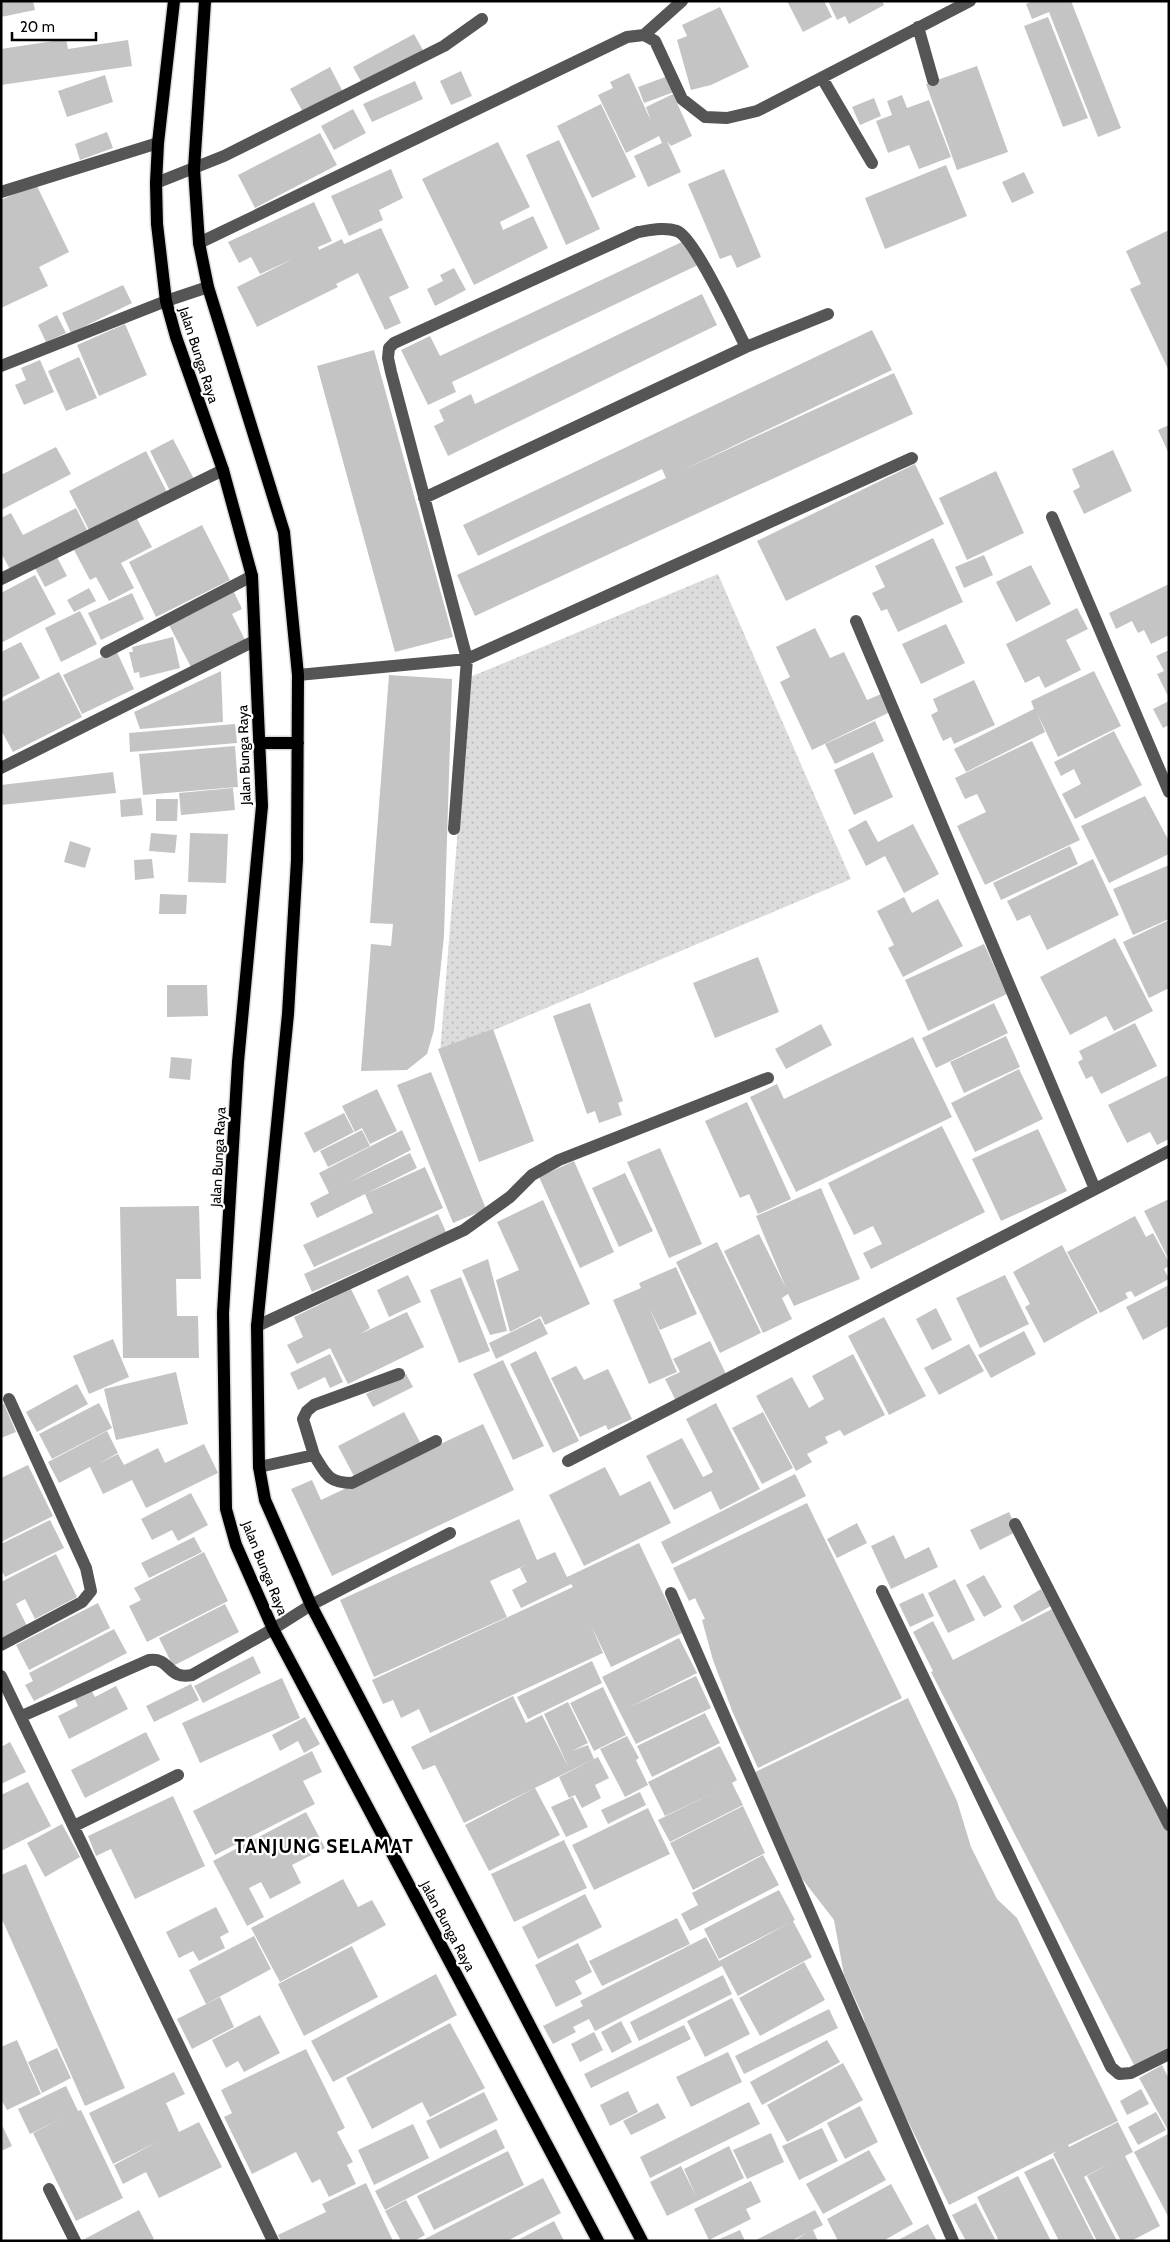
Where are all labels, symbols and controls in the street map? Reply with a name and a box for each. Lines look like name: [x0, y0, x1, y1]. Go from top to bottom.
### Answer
scale bar: [12, 10, 96, 42]
text: 20 m: [20, 18, 55, 36]
street label: Jalan Bunga Raya: [175, 304, 223, 406]
street label: Jalan Bunga Raya: [233, 704, 255, 806]
street label: Jalan Bunga Raya: [206, 1106, 230, 1208]
street label: Jalan Bunga Raya: [238, 1517, 292, 1618]
district label: TANJUNG SELAMAT: [234, 1835, 414, 1858]
street label: Jalan Bunga Raya: [416, 1877, 480, 1975]

